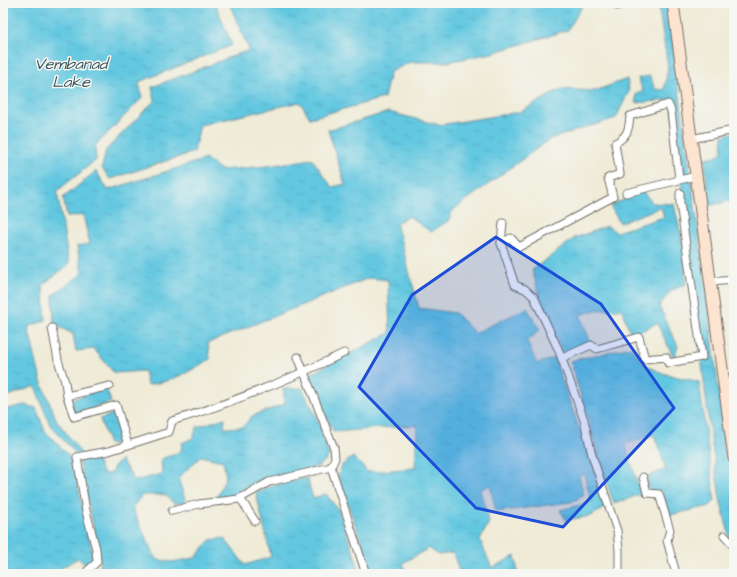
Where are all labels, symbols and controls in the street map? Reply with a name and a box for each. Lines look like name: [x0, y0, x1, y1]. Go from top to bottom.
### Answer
water label: Vembanad Lake: [35, 53, 110, 93]

